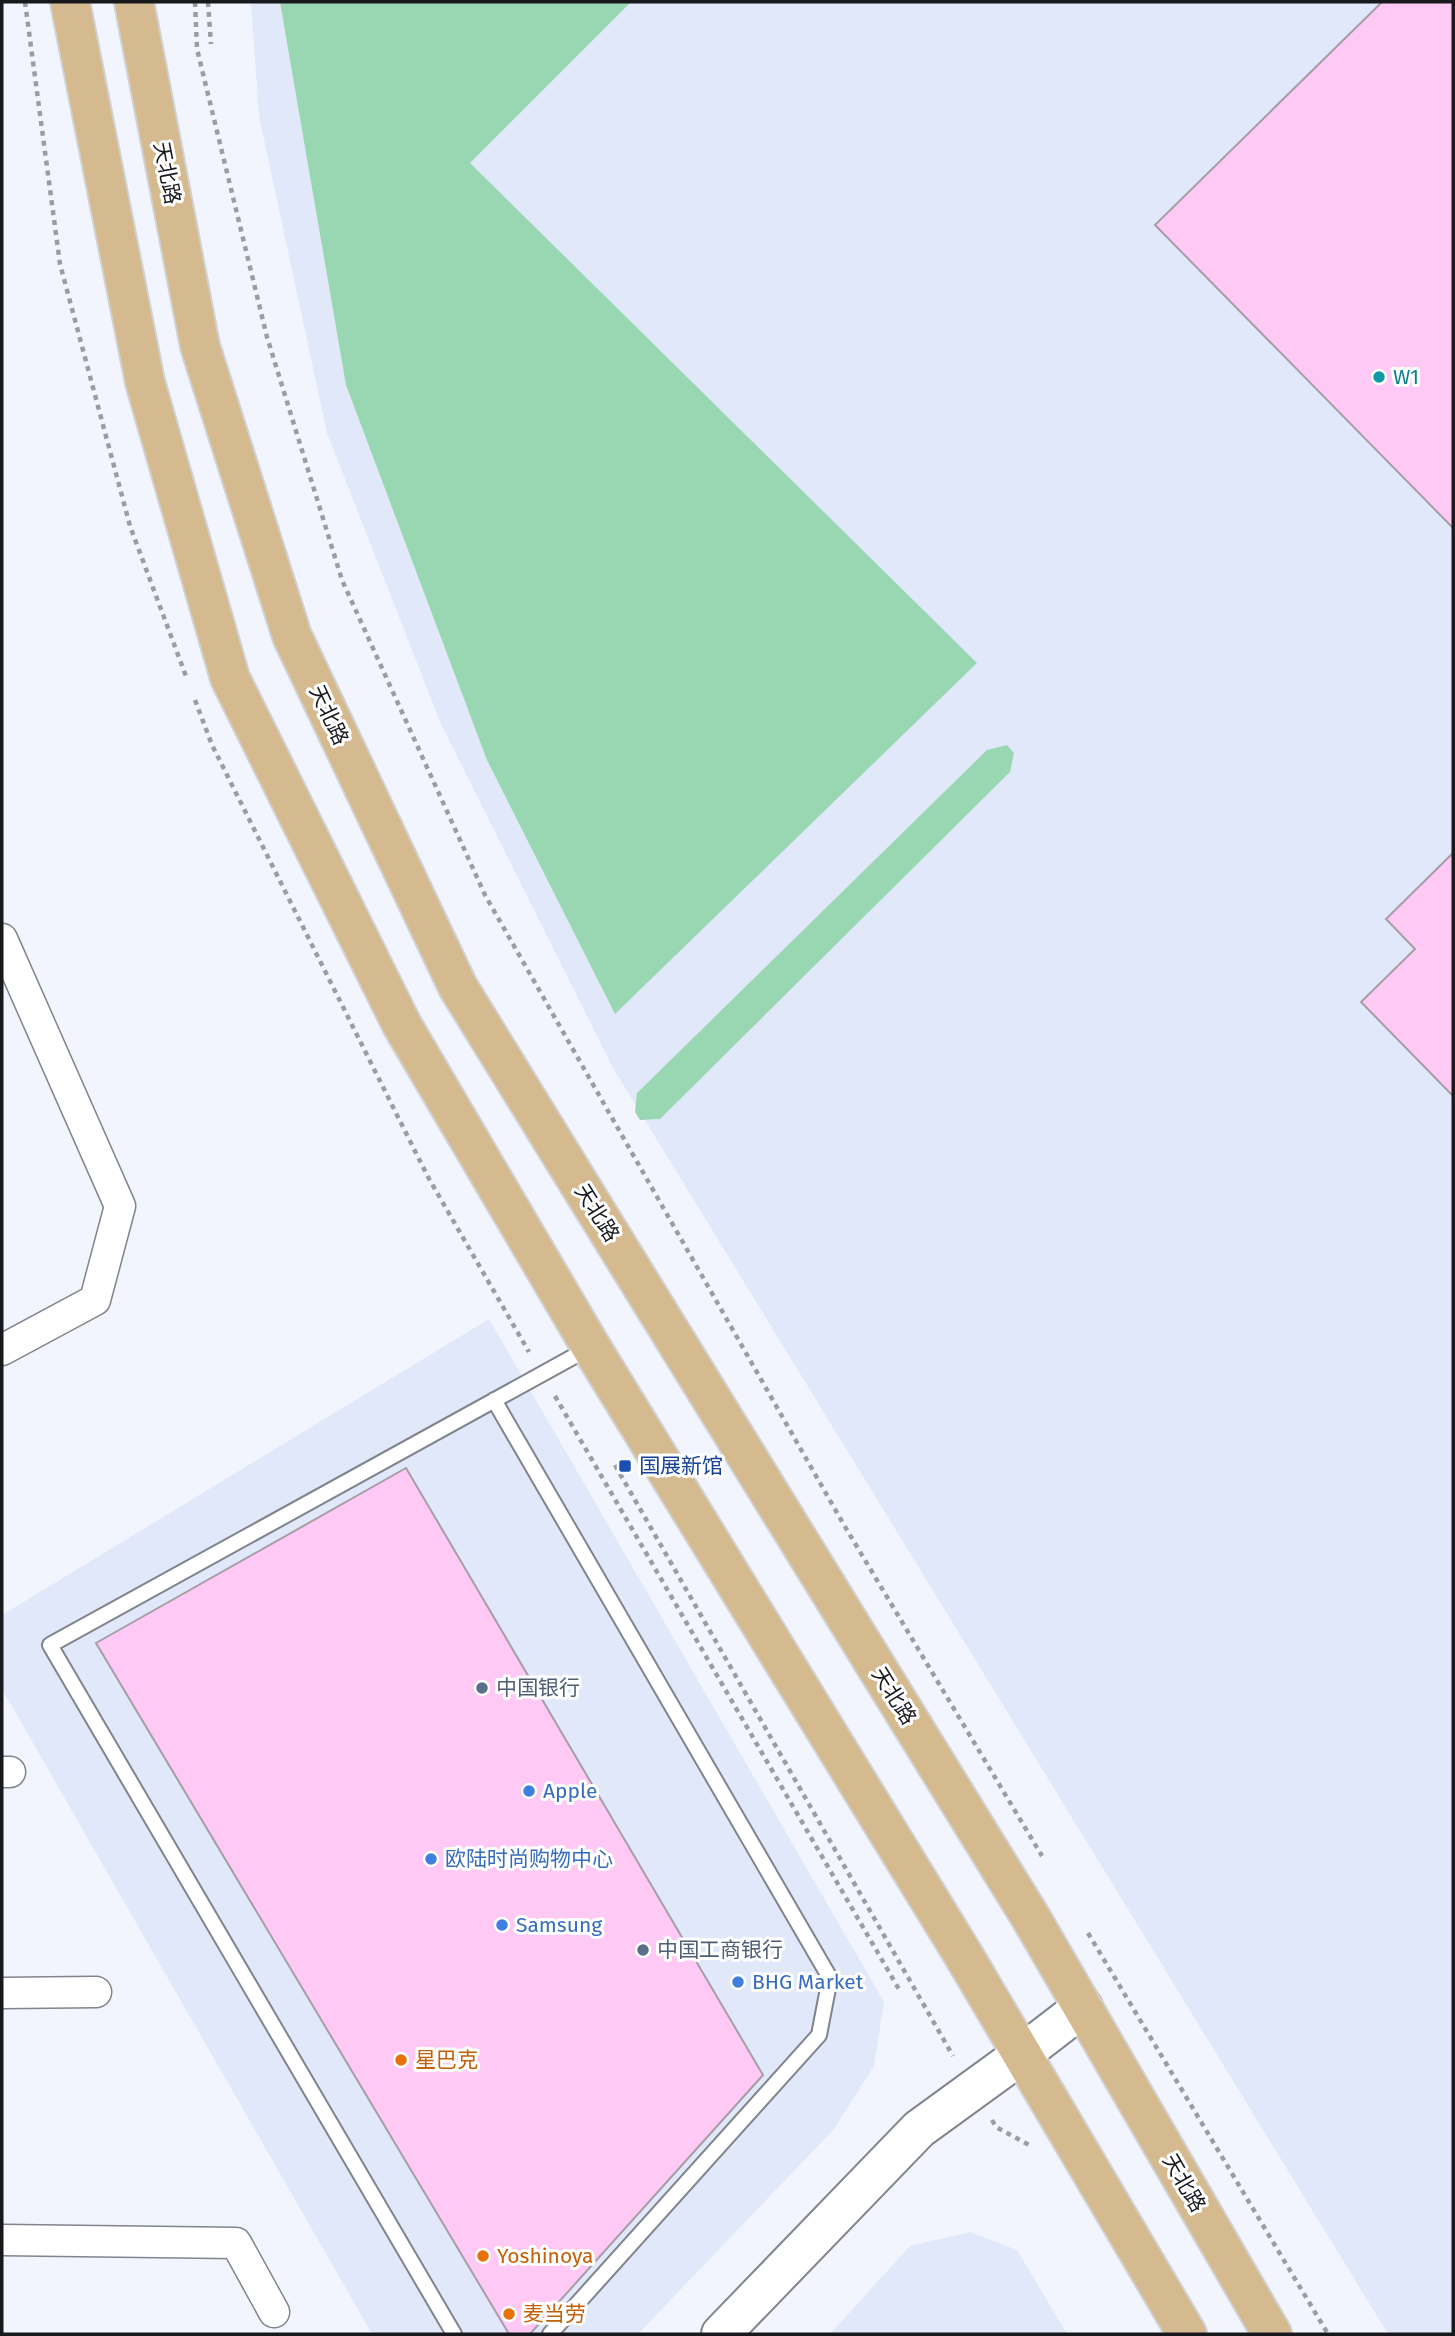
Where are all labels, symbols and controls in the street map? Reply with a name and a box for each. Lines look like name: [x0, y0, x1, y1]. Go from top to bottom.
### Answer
street label: 天北路: [148, 140, 186, 206]
place label: W1: [1393, 364, 1419, 390]
marker: W1: [1371, 369, 1387, 385]
street label: 天北路: [304, 681, 354, 749]
street label: 天北路: [569, 1179, 625, 1247]
place label: 国展新馆: [639, 1453, 723, 1479]
marker: 国展新馆: [617, 1458, 633, 1474]
street label: 天北路: [866, 1662, 922, 1730]
place label: 中国银行: [496, 1675, 580, 1701]
marker: 中国银行: [474, 1680, 490, 1696]
place label: Apple: [543, 1778, 597, 1804]
marker: Apple: [521, 1783, 537, 1799]
place label: 欧陆时尚购物中心: [445, 1846, 613, 1872]
marker: 欧陆时尚购物中心: [423, 1851, 439, 1867]
place label: Samsung: [516, 1912, 602, 1938]
marker: Samsung: [494, 1917, 510, 1933]
place label: 中国工商银行: [657, 1937, 783, 1963]
marker: 中国工商银行: [635, 1942, 651, 1958]
place label: BHG Market: [752, 1969, 864, 1995]
marker: BHG Market: [730, 1974, 746, 1990]
place label: 星巴克: [415, 2047, 478, 2073]
marker: 星巴克: [393, 2052, 409, 2068]
street label: 天北路: [1157, 2149, 1211, 2217]
place label: Yoshinoya: [497, 2243, 594, 2269]
marker: Yoshinoya: [475, 2248, 491, 2264]
place label: 麦当劳: [523, 2301, 586, 2327]
marker: 麦当劳: [501, 2306, 517, 2322]

